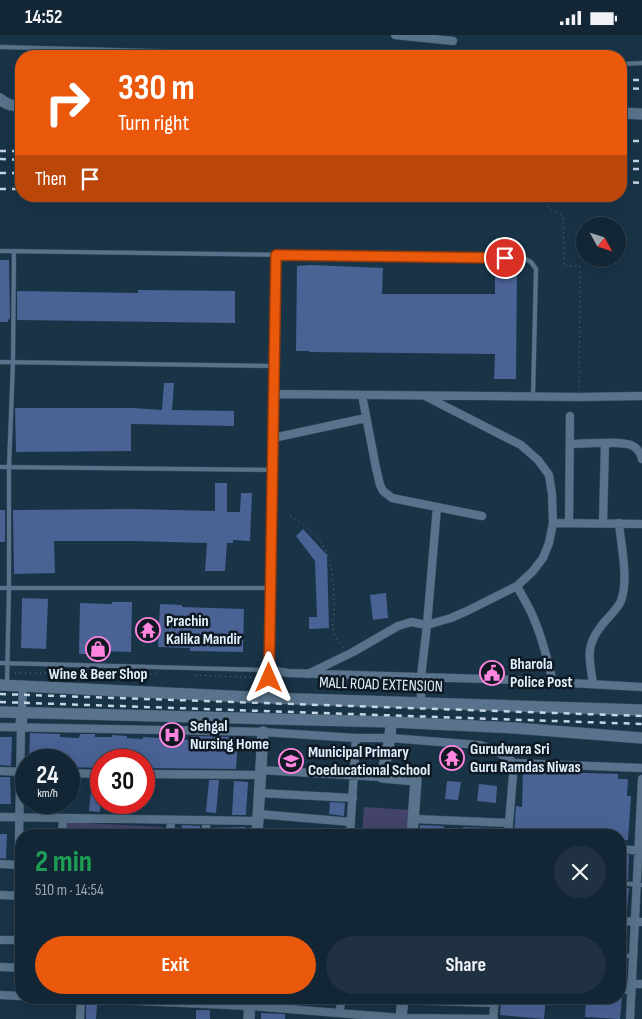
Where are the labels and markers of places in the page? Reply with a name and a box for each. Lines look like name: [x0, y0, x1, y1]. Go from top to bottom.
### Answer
pin: [484, 237, 526, 279]
place label: Prachin Kalika Mandir: [166, 612, 242, 649]
temple icon: Prachin Kalika Mandir: [135, 617, 161, 643]
shop icon: Wine & Beer Shop: [85, 636, 111, 662]
place label: Bharola Police Post: [510, 655, 573, 692]
public building icon: Bharola Police Post: [479, 660, 505, 686]
place label: Wine & Beer Shop: [49, 665, 147, 684]
place label: Sehgal Nursing Home: [190, 717, 269, 754]
hospital icon: Sehgal Nursing Home: [159, 722, 185, 748]
place label: Gurudwara Sri Guru Ramdas Niwas: [470, 740, 581, 777]
place label: Municipal Primary Coeducational School: [308, 743, 430, 780]
temple icon: Gurudwara Sri Guru Ramdas Niwas: [439, 745, 465, 771]
school or university icon: Municipal Primary Coeducational School: [278, 748, 304, 774]

